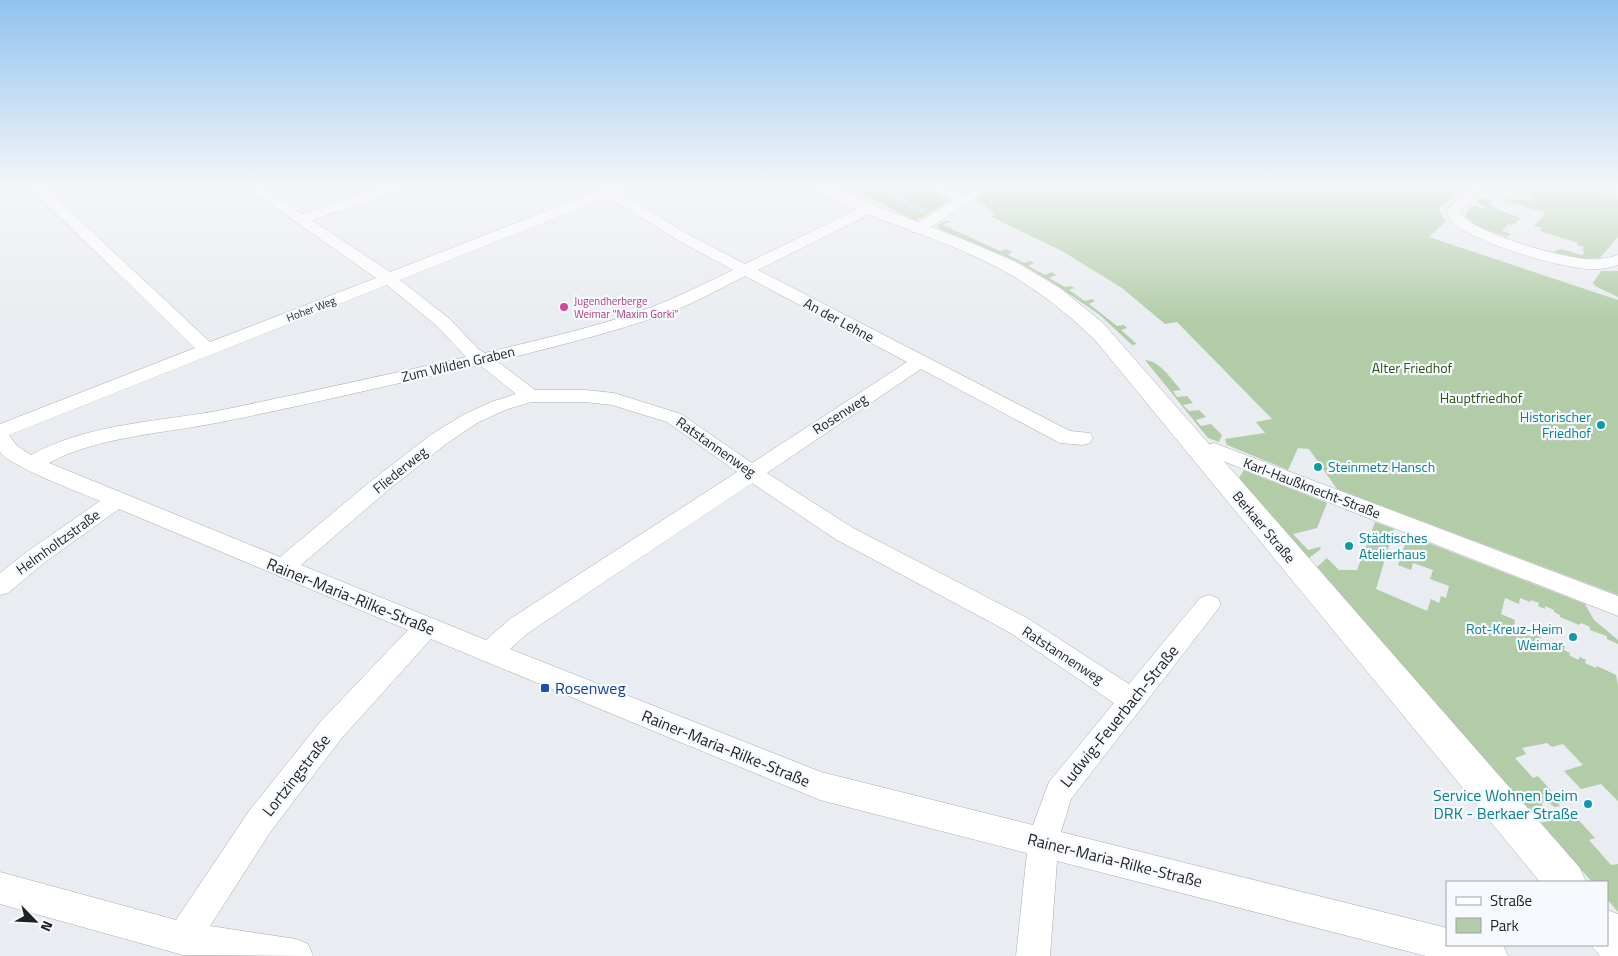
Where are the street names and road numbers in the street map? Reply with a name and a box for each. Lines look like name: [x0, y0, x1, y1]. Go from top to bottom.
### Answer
street label: Hoher Weg: [284, 292, 338, 326]
street label: An der Lehne: [800, 292, 878, 347]
street label: Zum Wilden Graben: [399, 340, 517, 387]
street label: Rosenweg: [808, 388, 871, 439]
street label: Ratstannenweg: [672, 411, 761, 482]
street label: Fliederweg: [368, 441, 432, 498]
street label: Karl-Haußknecht-Straße: [1240, 452, 1384, 523]
street label: Berkaer Straße: [1228, 486, 1301, 567]
street label: Helmholtzstraße: [11, 504, 104, 579]
street label: Rainer-Maria-Rilke-Straße: [263, 551, 439, 641]
street label: Ratstannenweg: [1018, 620, 1108, 689]
street label: Ludwig-Feuerbach-Straße: [1054, 640, 1184, 792]
street label: Rainer-Maria-Rilke-Straße: [638, 703, 814, 793]
street label: Lortzingstraße: [256, 729, 336, 821]
street label: Rainer-Maria-Rilke-Straße: [1025, 827, 1205, 893]

